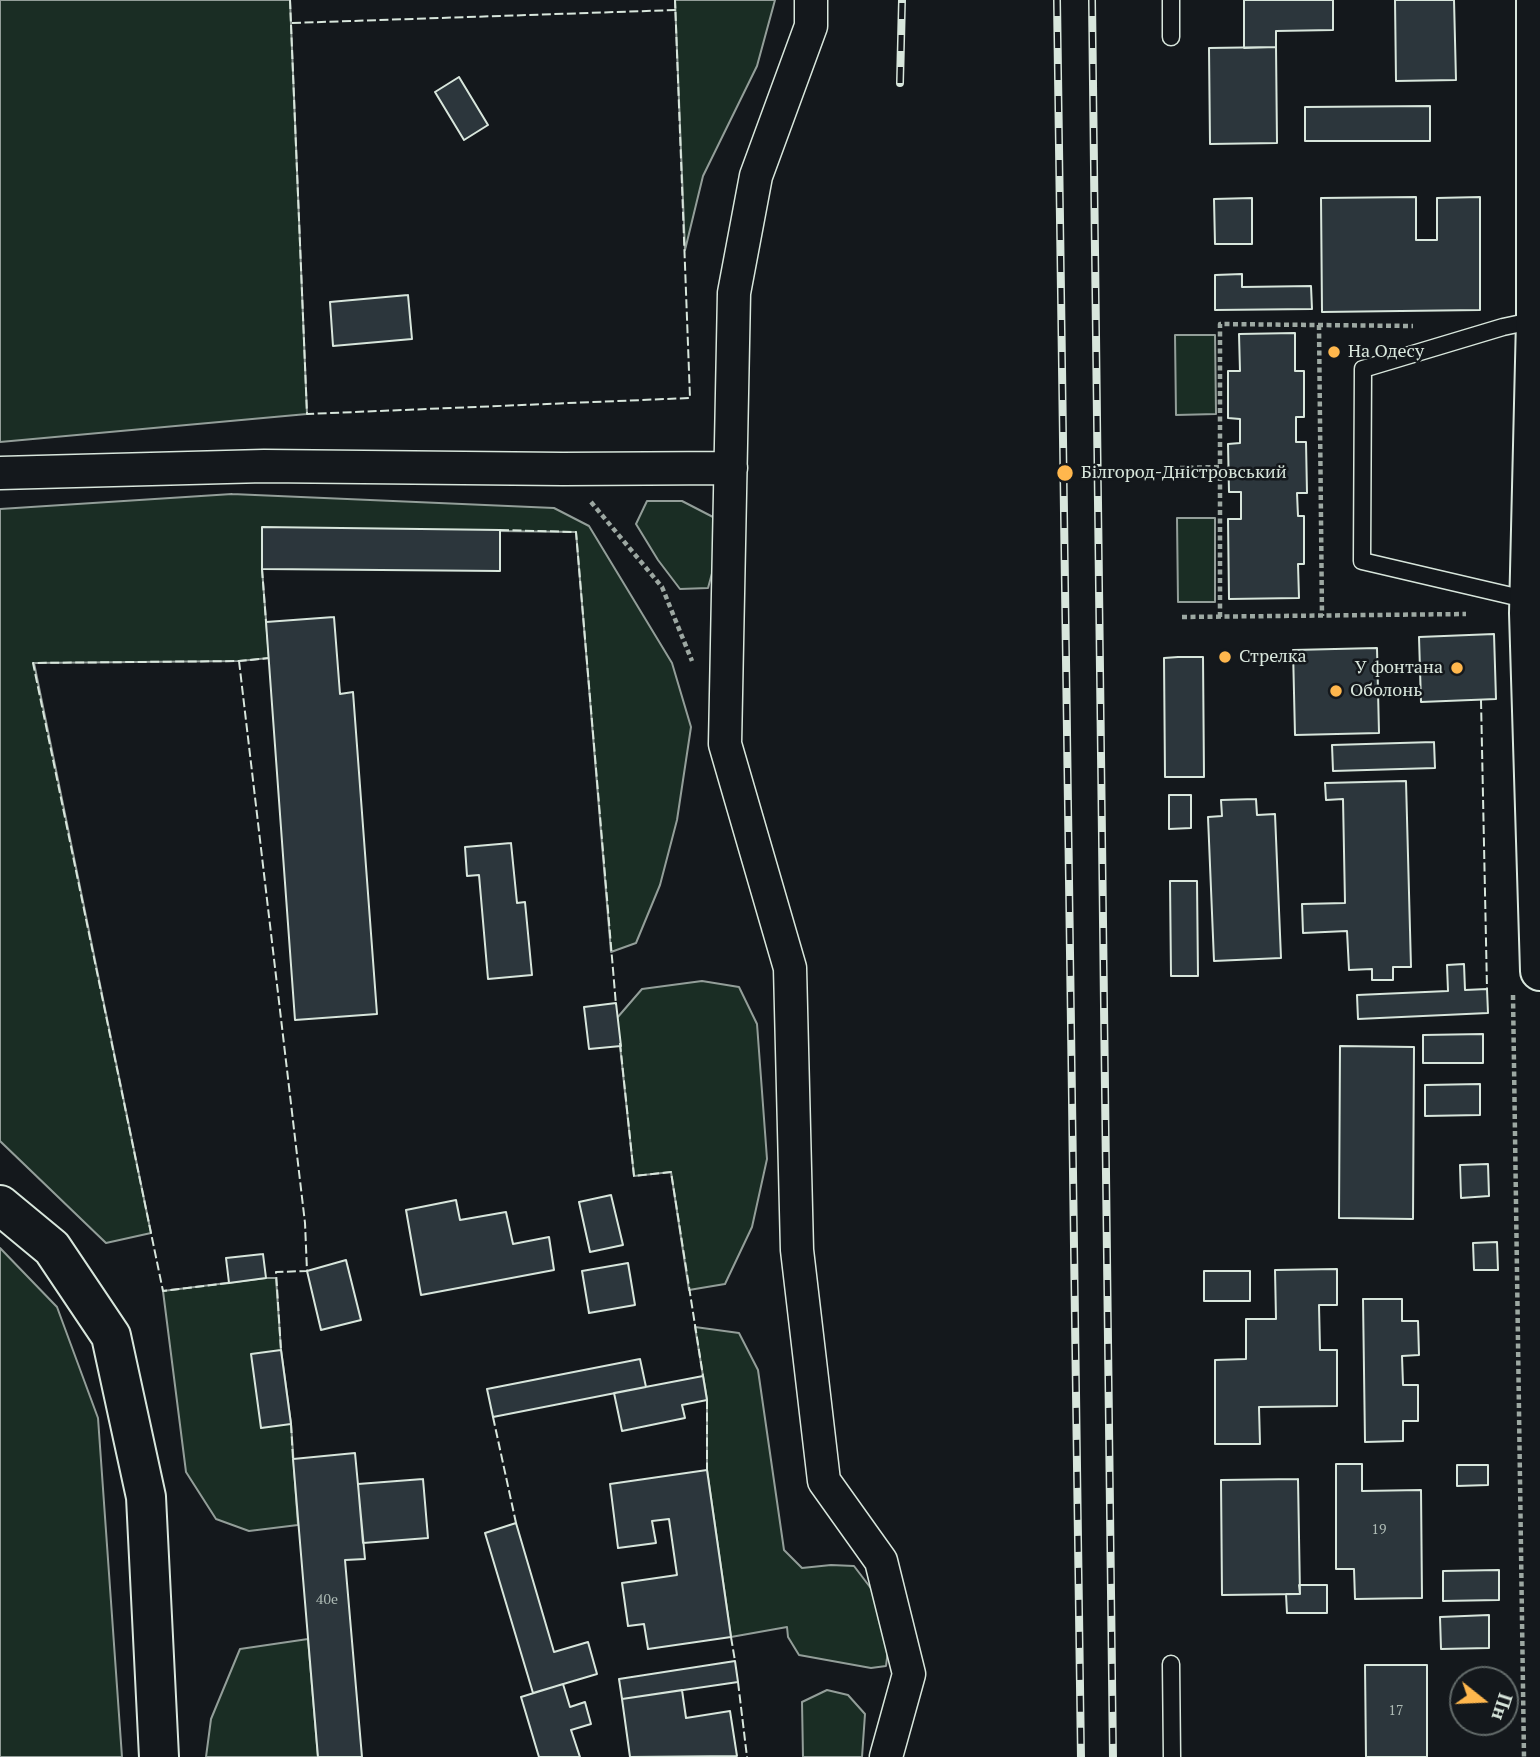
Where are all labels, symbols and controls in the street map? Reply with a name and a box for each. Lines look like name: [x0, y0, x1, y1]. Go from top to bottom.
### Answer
place label: На Одесу: [1348, 341, 1424, 363]
marker: На Одесу: [1326, 344, 1342, 360]
place label: Білгород-Дністровський: [1081, 462, 1287, 484]
marker: Білгород-Дністровський: [1055, 463, 1075, 483]
place label: Стрелка: [1239, 646, 1306, 668]
marker: Стрелка: [1217, 649, 1233, 665]
place label: У фонтана: [1355, 657, 1443, 679]
marker: У фонтана: [1449, 660, 1465, 676]
place label: Оболонь: [1350, 680, 1422, 702]
marker: Оболонь: [1328, 683, 1344, 699]
house number: 19: [1372, 1522, 1386, 1538]
house number: 40е: [316, 1592, 338, 1608]
north arrow: [1449, 1666, 1519, 1736]
text: Пн: [1486, 1690, 1519, 1724]
house number: 17: [1389, 1703, 1403, 1719]

